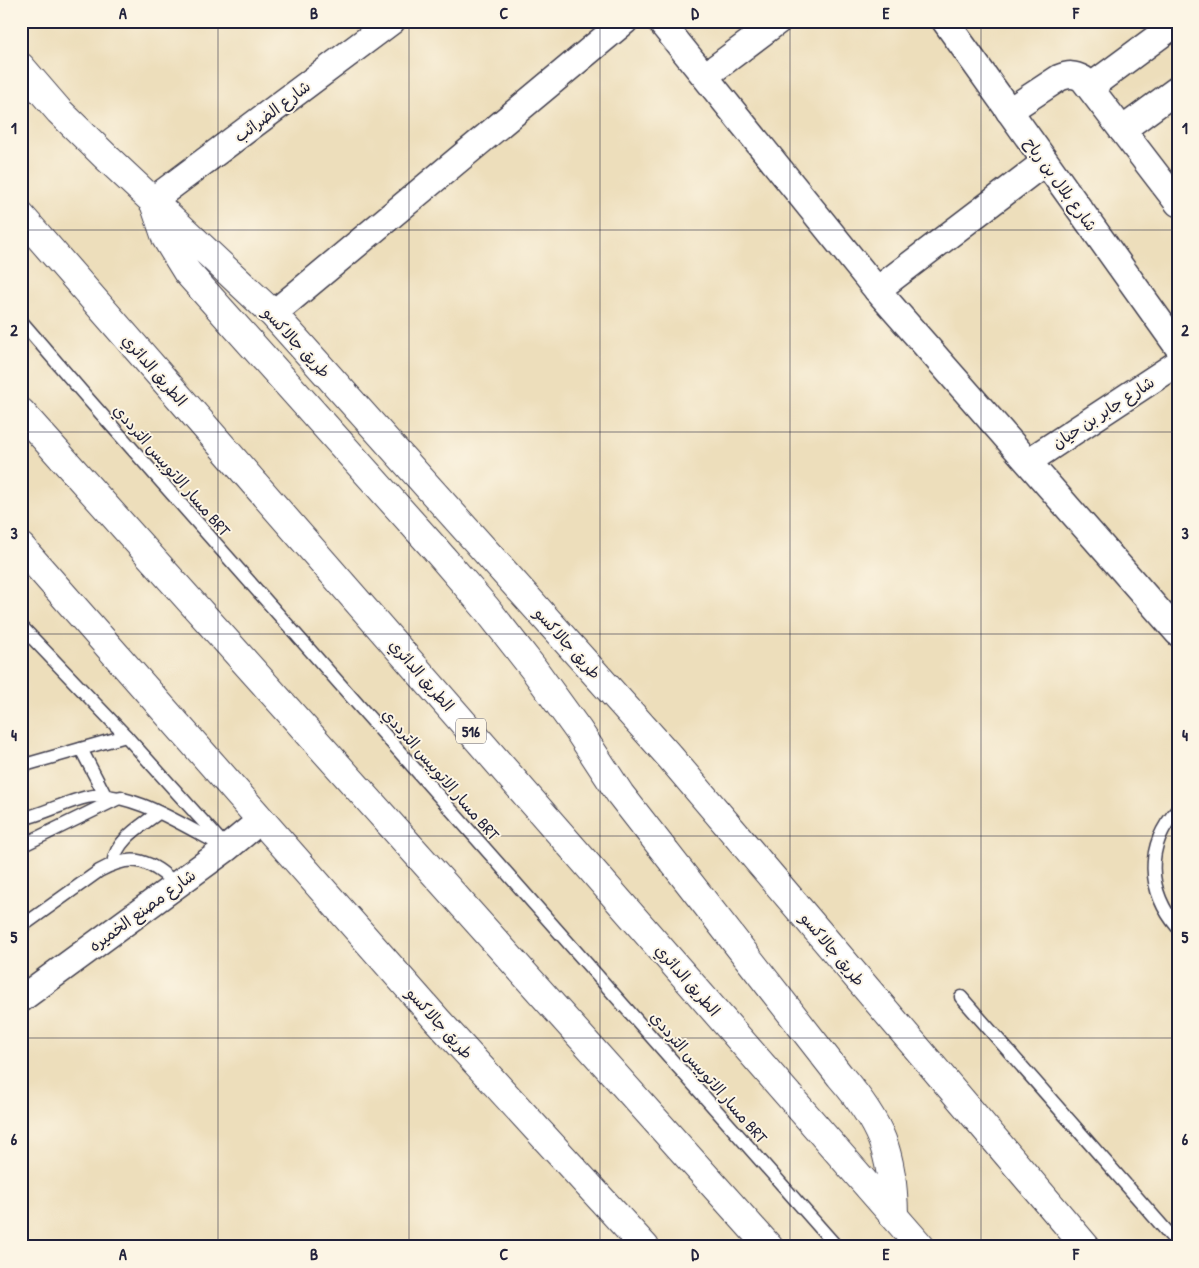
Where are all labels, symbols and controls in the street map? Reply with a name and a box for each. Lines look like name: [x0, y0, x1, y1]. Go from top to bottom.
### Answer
text: A: [119, 2, 127, 24]
text: B: [310, 2, 318, 24]
text: C: [500, 2, 509, 24]
text: D: [691, 2, 699, 24]
text: E: [882, 2, 890, 24]
text: F: [1072, 2, 1080, 24]
street label: شارع الضرائب: [229, 75, 315, 148]
text: 1: [11, 117, 17, 139]
text: 1: [1182, 117, 1188, 139]
street label: شارع بلال بن رباح: [1019, 133, 1103, 236]
street label: طريق جالاكسو: [258, 301, 336, 382]
text: 2: [10, 319, 18, 341]
text: 2: [1181, 319, 1189, 341]
street label: الطريق الدائري: [117, 329, 192, 411]
street label: شارع جابر بن حيان: [1048, 371, 1159, 454]
street label: مسار الاتوبيس الترددي BRT: [108, 399, 236, 542]
text: 3: [10, 522, 18, 544]
text: 3: [1181, 522, 1189, 544]
street label: طريق جالاكسو: [529, 602, 606, 684]
street label: الطريق الدائري: [384, 634, 459, 716]
street label: مسار الاتوبيس الترددي BRT: [377, 703, 505, 846]
road number: 516: [456, 718, 486, 744]
text: 4: [11, 724, 17, 746]
text: 4: [1182, 724, 1188, 746]
street label: شارع مصنع الخميره: [84, 864, 201, 957]
street label: طريق جالاكسو: [795, 907, 870, 990]
text: 5: [11, 926, 18, 948]
text: 5: [1182, 926, 1189, 948]
street label: الطريق الدائري: [650, 939, 725, 1021]
street label: طريق جالاكسو: [401, 982, 478, 1064]
street label: مسار الاتوبيس الترددي BRT: [645, 1006, 773, 1149]
text: 6: [11, 1128, 18, 1150]
text: 6: [1182, 1128, 1189, 1150]
text: A: [119, 1243, 127, 1265]
text: B: [310, 1243, 318, 1265]
text: C: [500, 1243, 509, 1265]
text: D: [691, 1243, 699, 1265]
text: E: [882, 1243, 890, 1265]
text: F: [1072, 1243, 1080, 1265]

